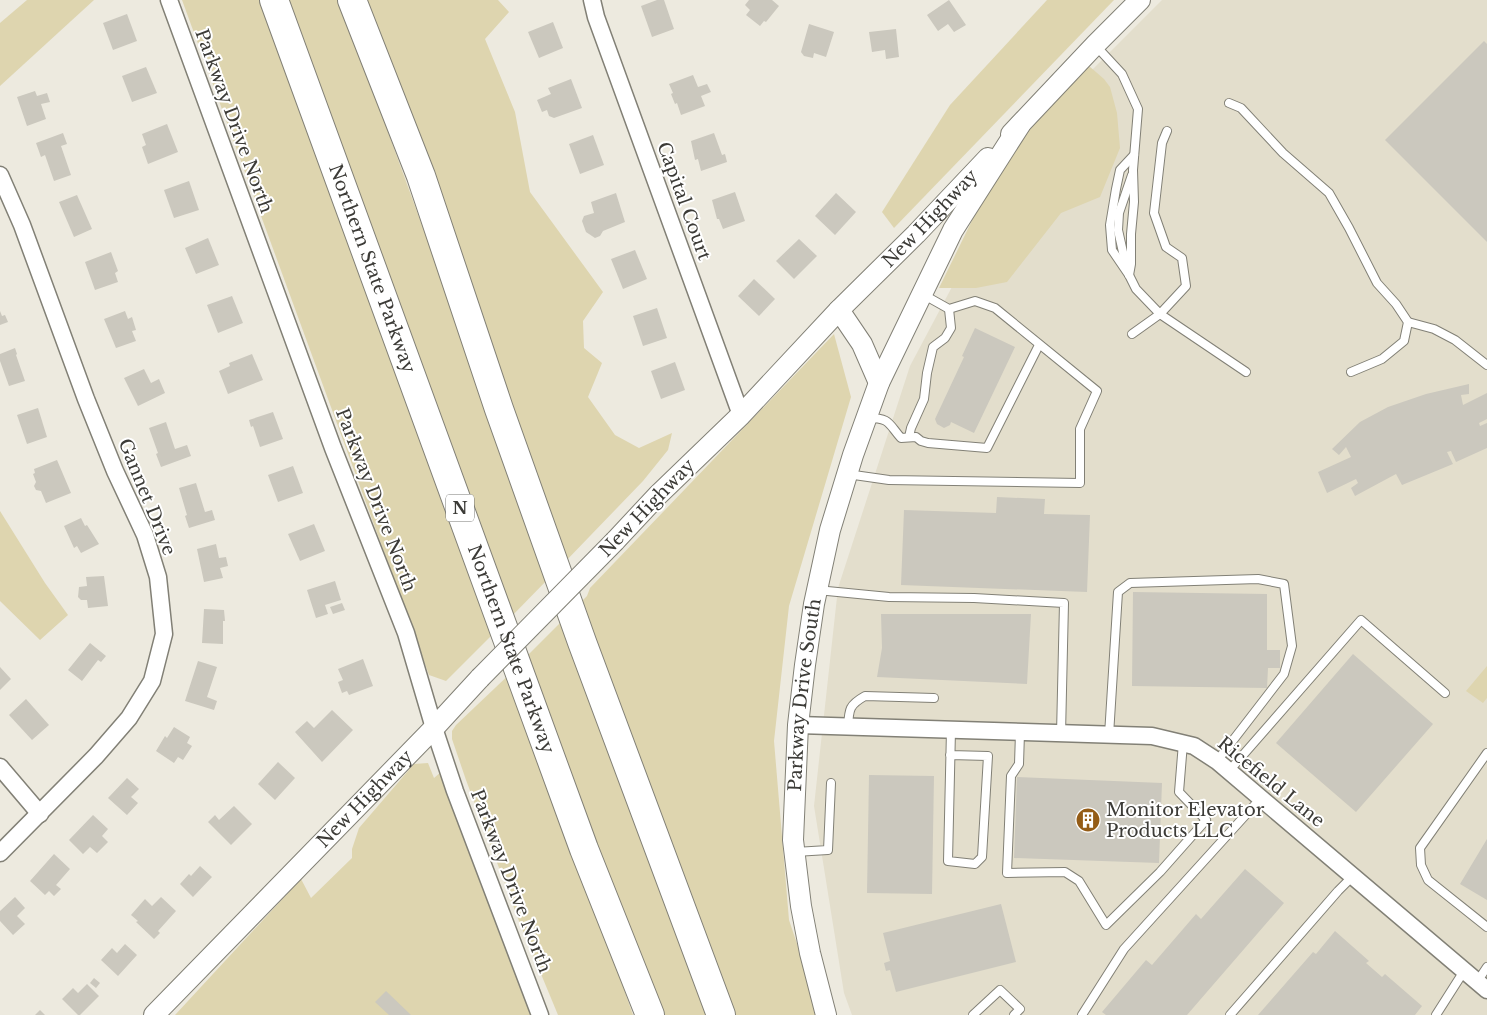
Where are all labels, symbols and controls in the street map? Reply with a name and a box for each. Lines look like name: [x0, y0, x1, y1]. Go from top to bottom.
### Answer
street label: Parkway Drive North: [190, 26, 278, 216]
street label: Capital Court: [652, 139, 716, 263]
street label: Northern State Parkway: [324, 161, 420, 376]
street label: New Highway: [878, 165, 983, 272]
street label: Parkway Drive North: [331, 405, 421, 595]
street label: Gannet Drive: [114, 435, 180, 559]
street label: New Highway: [595, 454, 700, 562]
road number: N: [446, 494, 474, 522]
street label: Northern State Parkway: [463, 542, 559, 757]
street label: Parkway Drive South: [784, 597, 826, 792]
street label: Ricefield Lane: [1213, 732, 1329, 832]
street label: New Highway: [312, 745, 418, 852]
street label: Parkway Drive North: [466, 786, 556, 976]
place label: Monitor Elevator Products LLC: [1106, 799, 1265, 842]
building icon: Monitor Elevator Products LLC: [1075, 807, 1101, 833]

